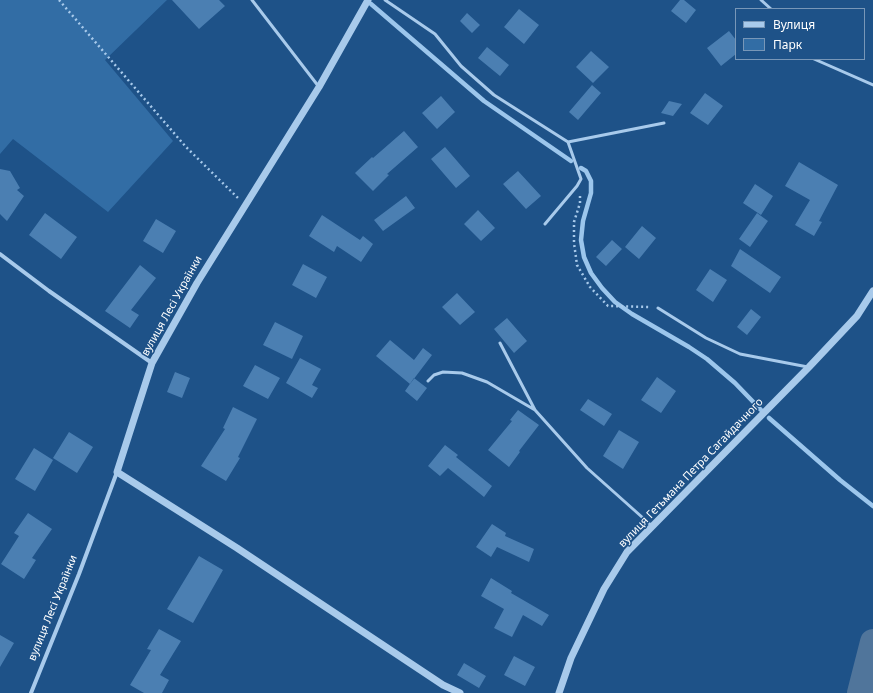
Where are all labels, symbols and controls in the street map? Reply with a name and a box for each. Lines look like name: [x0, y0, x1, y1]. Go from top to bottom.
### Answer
legend: [735, 8, 865, 60]
text: Вулиця: [773, 16, 815, 33]
text: Парк: [773, 36, 802, 53]
street label: вулиця Лесі Українки: [139, 253, 205, 359]
street label: вулиця Гетьмана Петра Сагайдачного: [616, 396, 766, 550]
street label: вулиця Лесі Українки: [26, 553, 80, 663]

